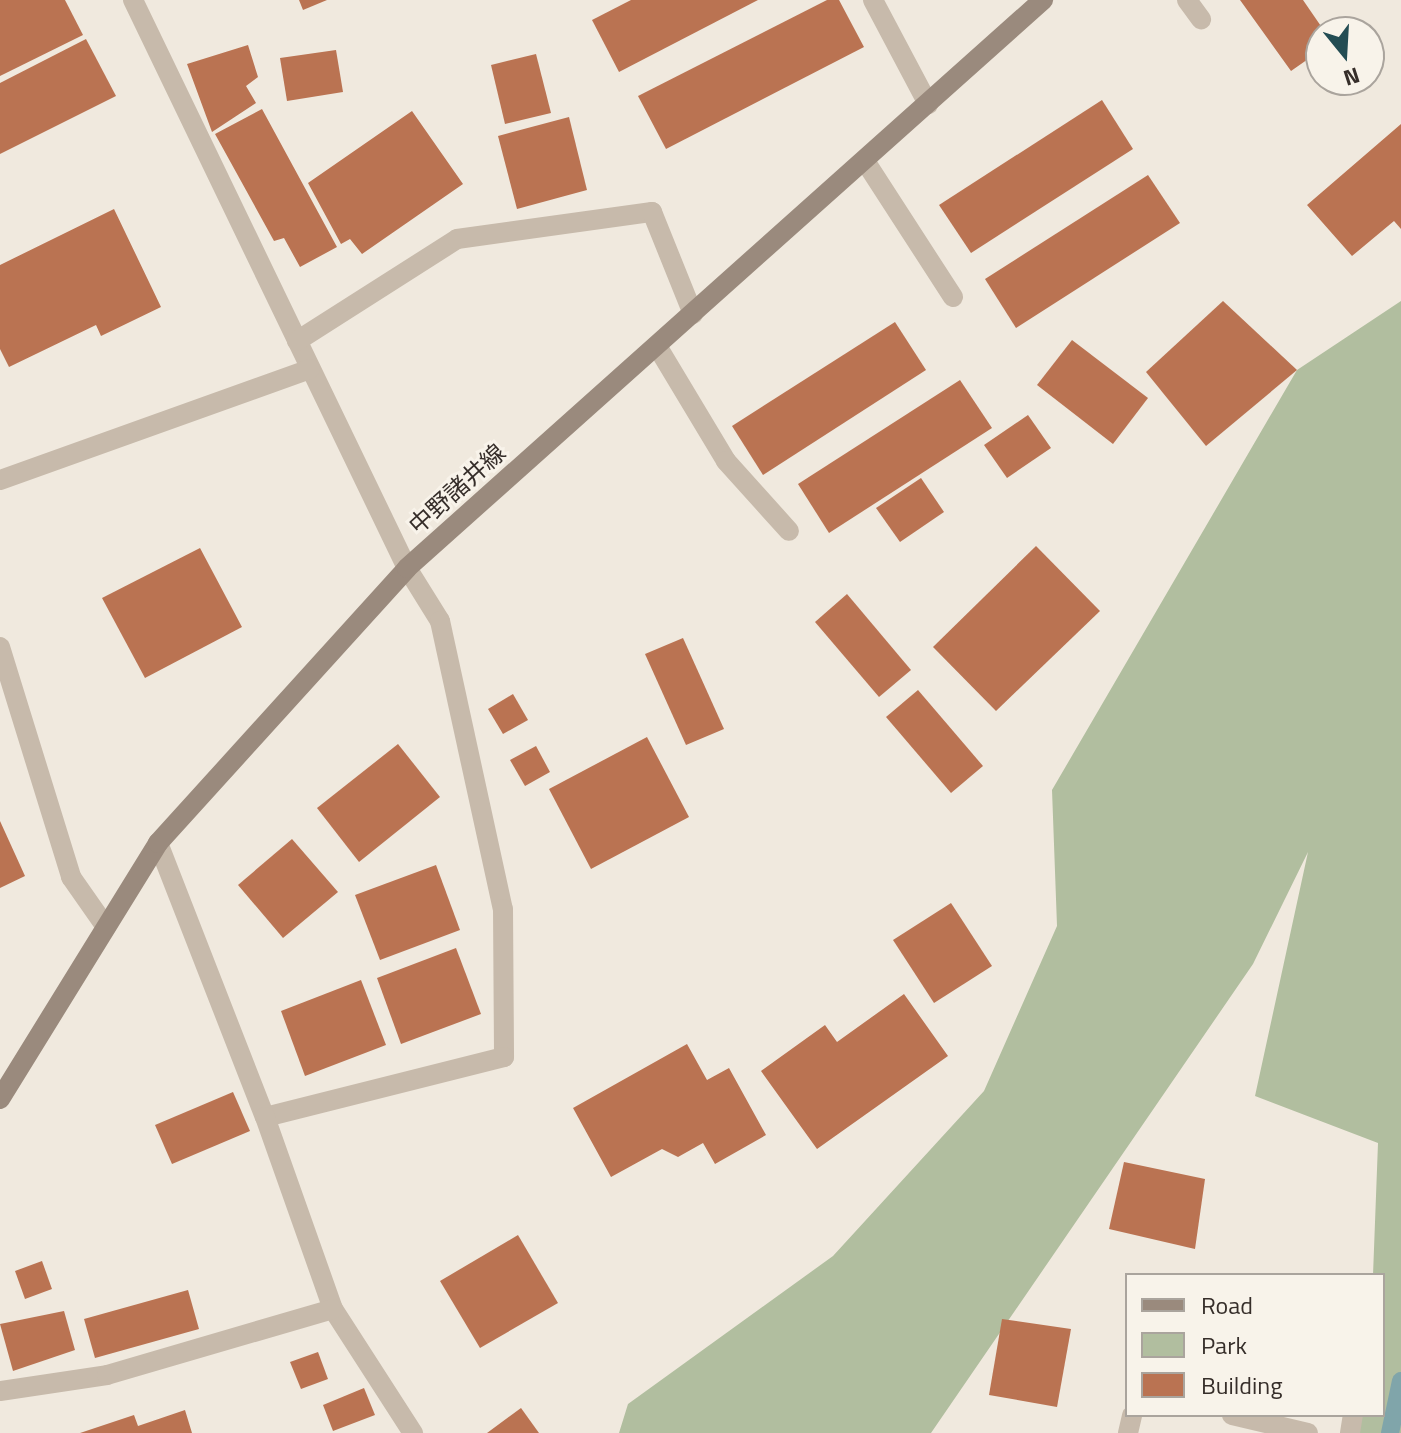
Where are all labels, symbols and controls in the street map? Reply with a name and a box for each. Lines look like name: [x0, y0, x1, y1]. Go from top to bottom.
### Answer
north arrow: [1305, 16, 1385, 96]
text: N: [1339, 58, 1364, 95]
street label: 中野諸井線: [403, 438, 511, 540]
legend: [1125, 1273, 1385, 1417]
text: Road: [1201, 1287, 1253, 1323]
text: Park: [1201, 1327, 1247, 1363]
text: Building: [1201, 1367, 1283, 1403]

